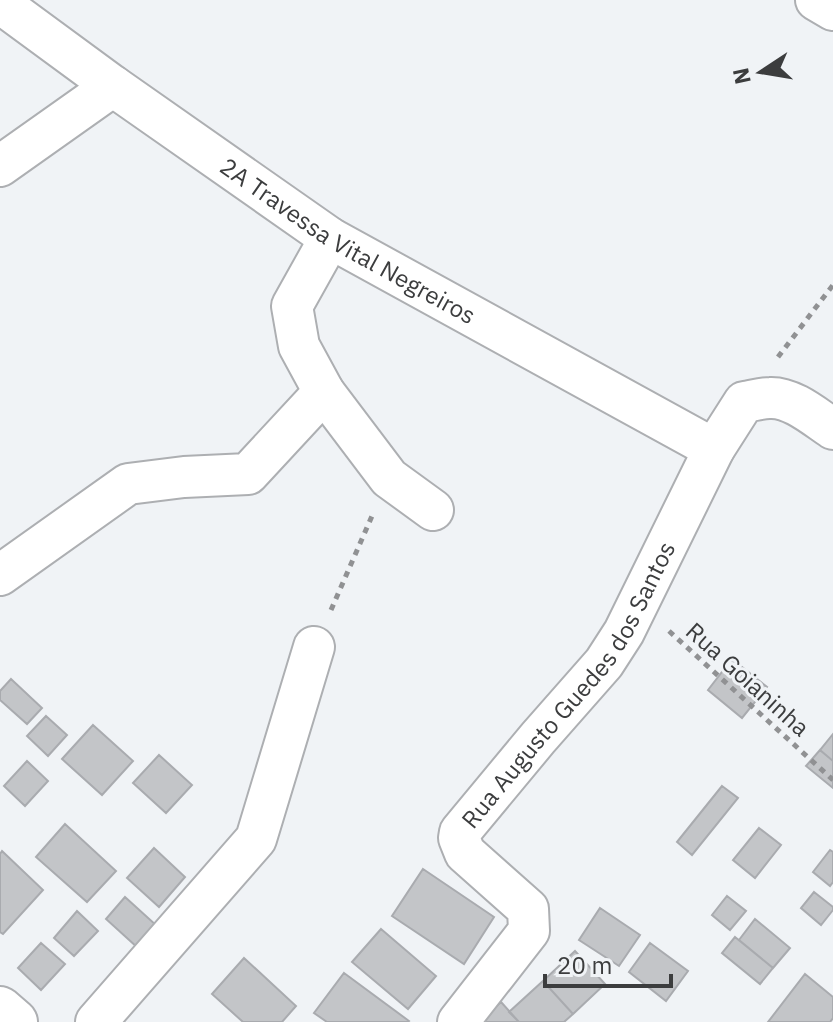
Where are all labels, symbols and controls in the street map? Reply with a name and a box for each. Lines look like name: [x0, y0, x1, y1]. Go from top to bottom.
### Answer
north arrow: [721, 32, 801, 112]
text: N: [725, 65, 757, 87]
street label: 2A Travessa Vital Negreiros: [214, 150, 482, 331]
street label: Rua Augusto Guedes dos Santos: [454, 536, 682, 835]
street label: Rua Goianinha: [679, 615, 817, 743]
scale bar: [545, 938, 671, 988]
text: 20 m: [557, 949, 612, 981]

